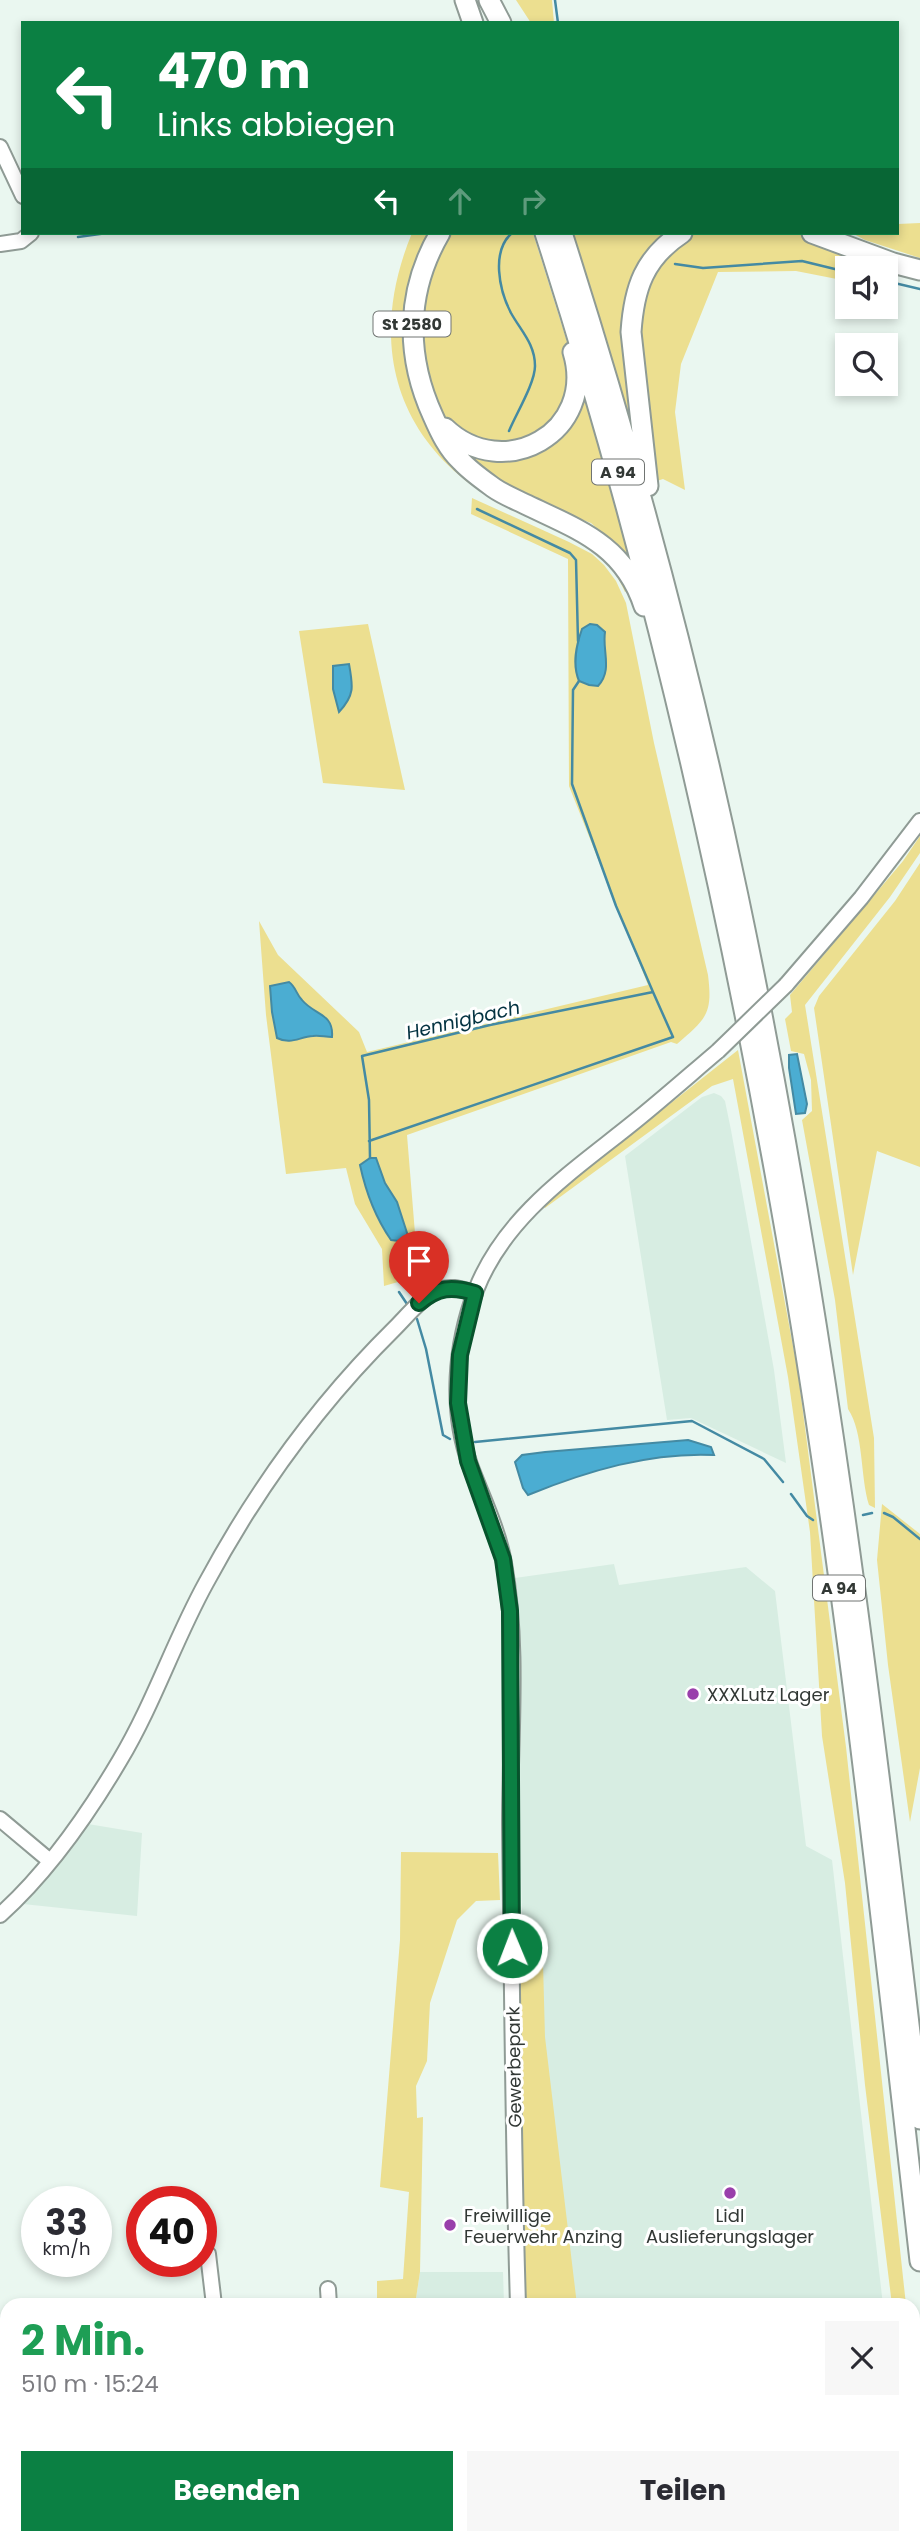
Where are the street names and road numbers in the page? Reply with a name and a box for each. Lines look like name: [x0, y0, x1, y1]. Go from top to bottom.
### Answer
road number: St 2580: [374, 312, 450, 336]
road number: A 94: [592, 460, 644, 485]
road number: A 94: [813, 1576, 865, 1600]
street label: Gewerbepark: [500, 2005, 528, 2128]

